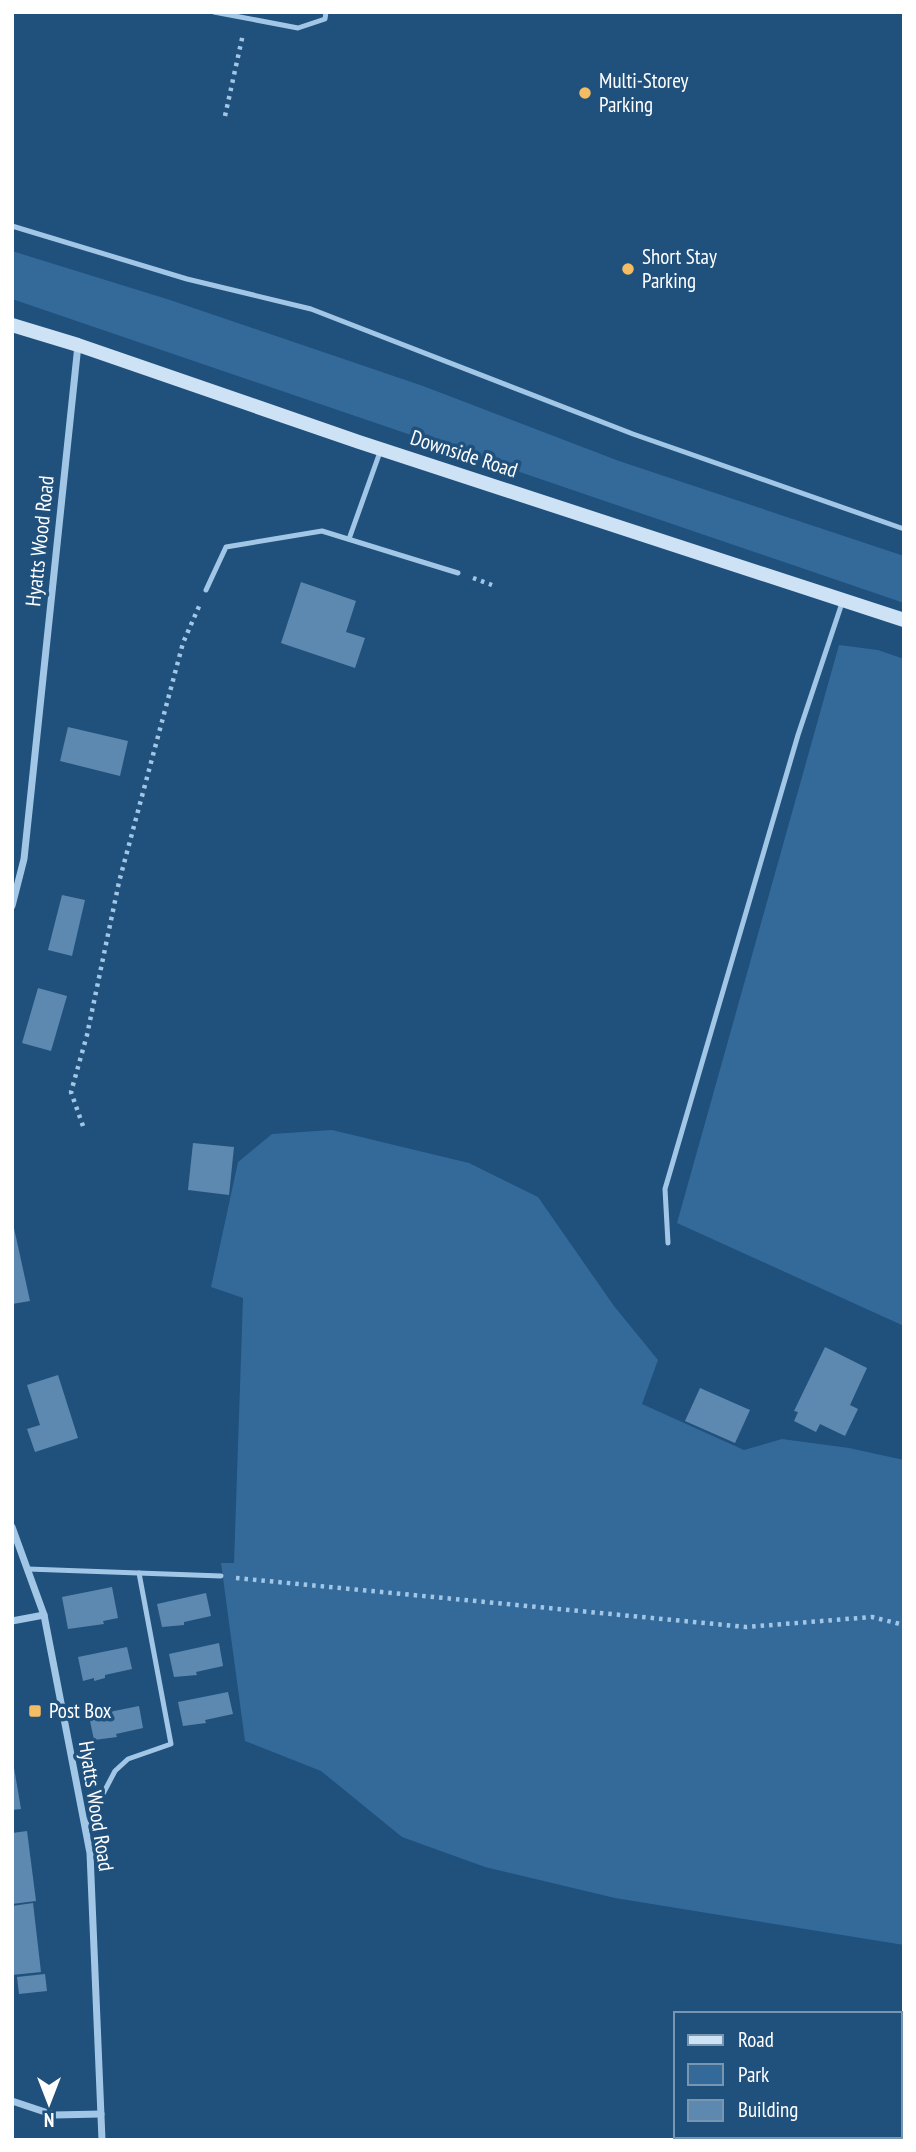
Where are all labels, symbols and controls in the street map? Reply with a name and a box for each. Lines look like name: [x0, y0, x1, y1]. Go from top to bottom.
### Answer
place label: Multi-Storey Parking: [599, 67, 689, 118]
marker: Multi-Storey Parking: [577, 85, 593, 101]
place label: Short Stay Parking: [642, 243, 717, 294]
marker: Short Stay Parking: [620, 261, 636, 277]
street label: Downside Road: [407, 424, 521, 484]
street label: Hyatts Wood Road: [19, 474, 60, 608]
place label: Post Box: [49, 1697, 112, 1724]
marker: Post Box: [27, 1703, 43, 1719]
street label: Hyatts Wood Road: [73, 1739, 120, 1873]
legend: [674, 2012, 902, 2138]
text: Road: [738, 2026, 774, 2053]
text: Park: [738, 2061, 769, 2088]
north arrow: [14, 2068, 84, 2138]
text: Building: [738, 2096, 798, 2123]
text: N: [44, 2108, 54, 2132]

